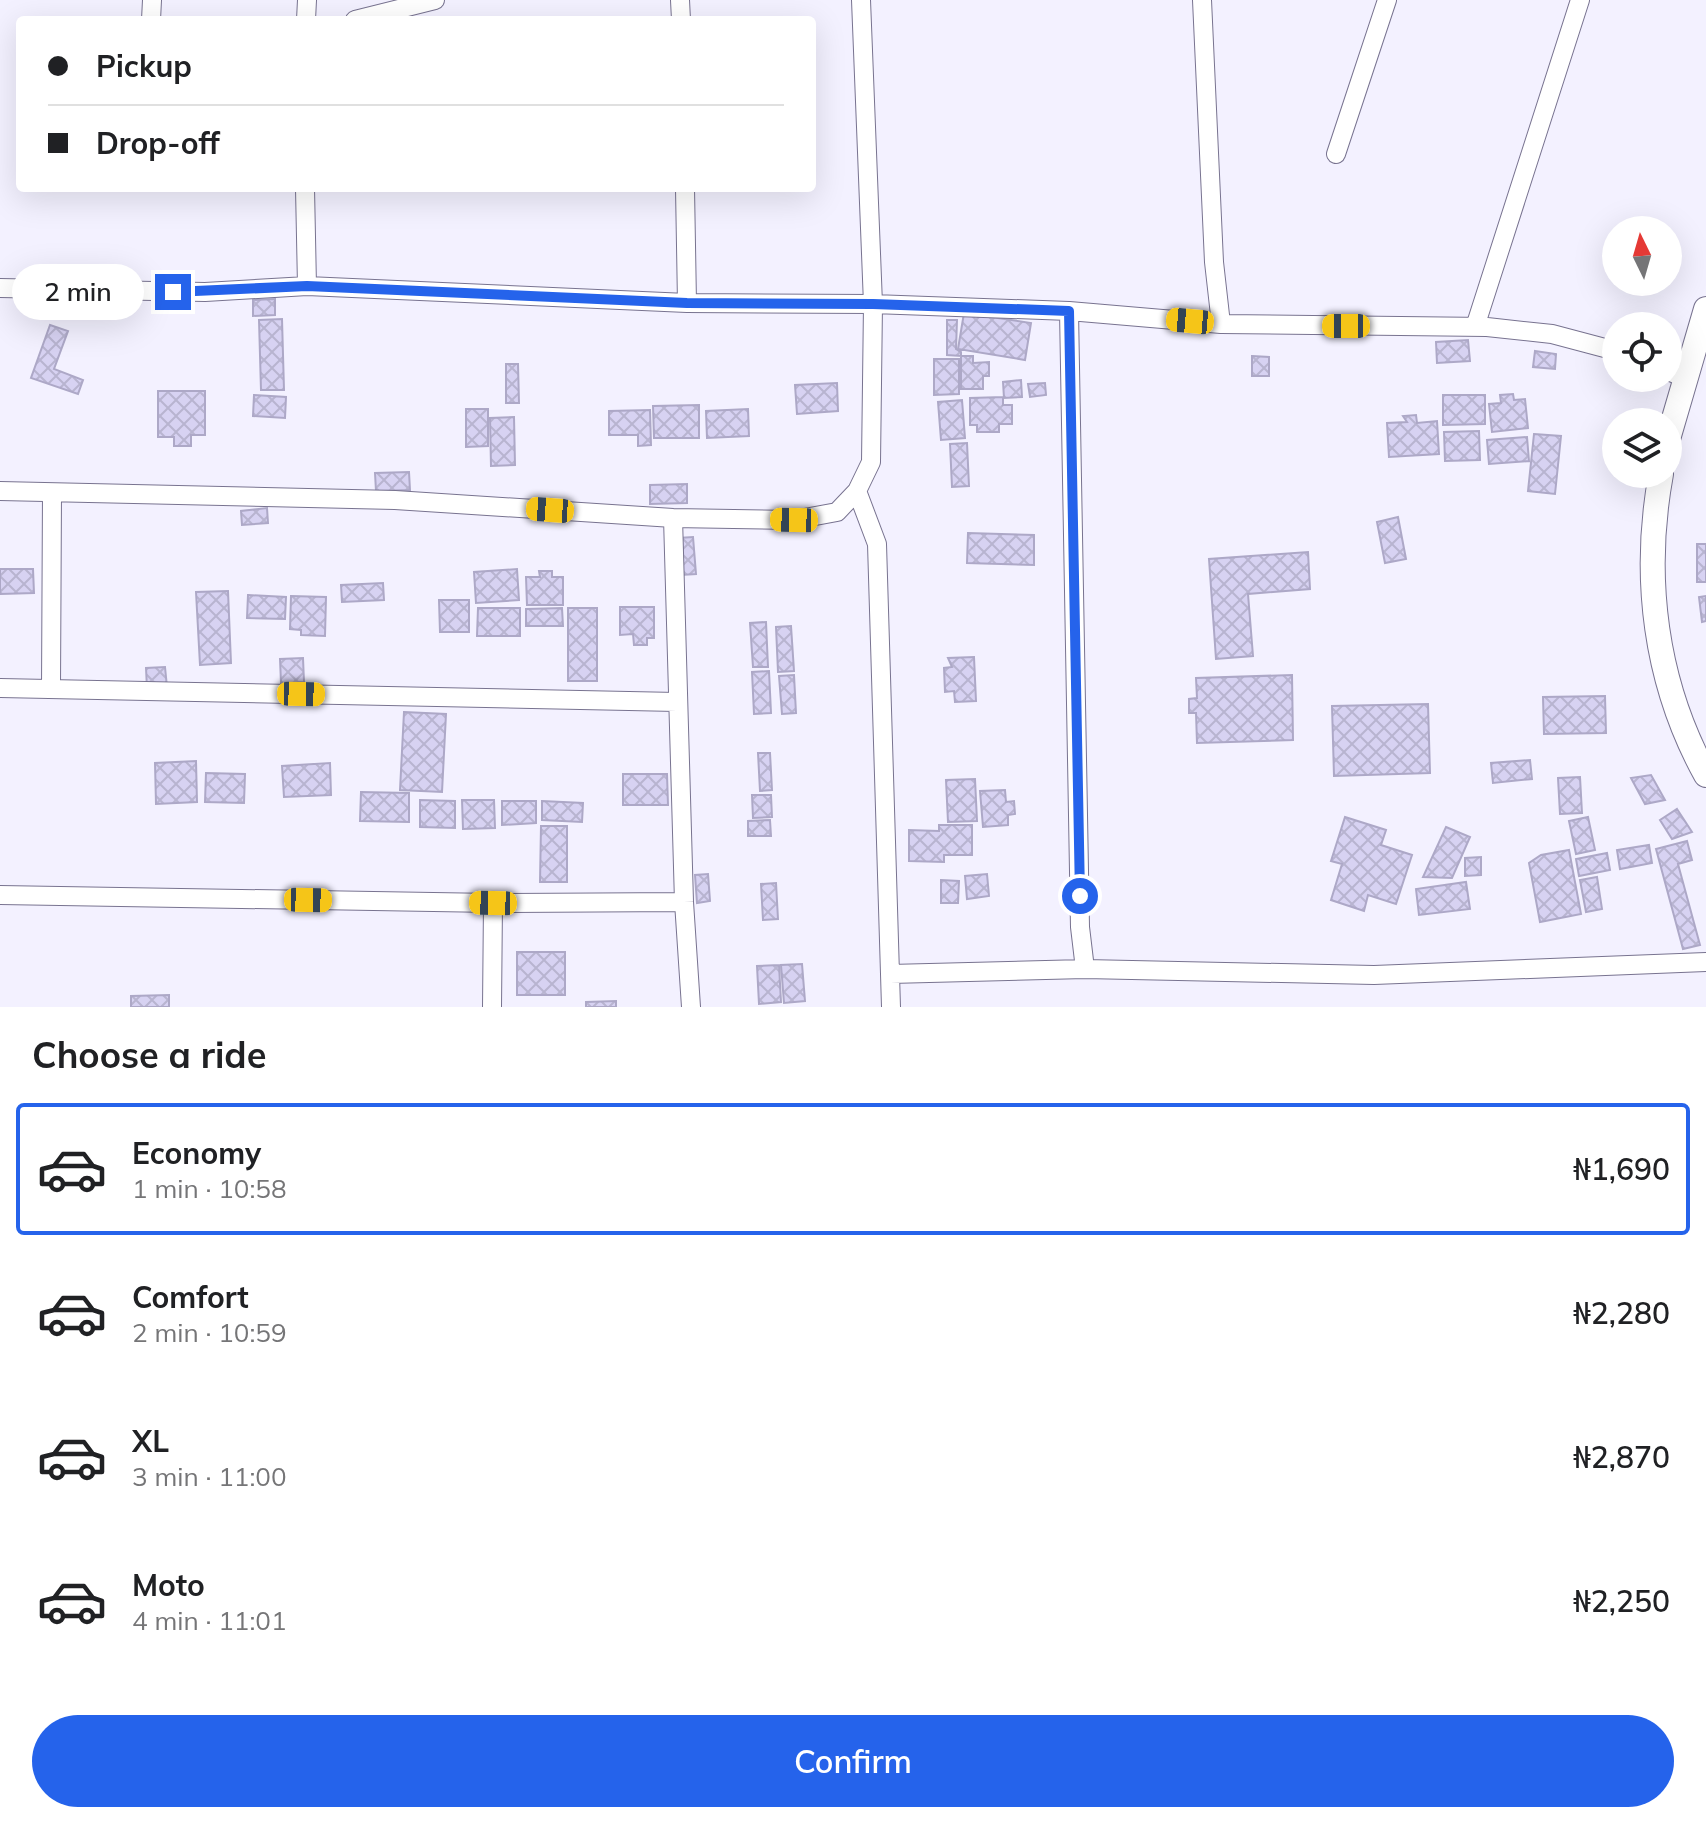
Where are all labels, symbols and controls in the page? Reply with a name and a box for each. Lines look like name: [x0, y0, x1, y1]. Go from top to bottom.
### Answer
text: Pickup: [96, 47, 192, 85]
text: Drop-off: [96, 124, 220, 162]
north arrow: [1602, 216, 1682, 296]
map controls: [1602, 216, 1682, 488]
callout: 2 min: [13, 264, 145, 320]
route end: [155, 274, 191, 310]
text: 2 min: [44, 275, 112, 308]
car: [1165, 307, 1215, 335]
button: locate: [1602, 312, 1682, 392]
car: [1322, 314, 1370, 338]
button: layers: [1602, 408, 1682, 488]
car: [525, 496, 575, 524]
car: [770, 508, 818, 532]
car: [277, 682, 325, 706]
route start: [1062, 878, 1098, 914]
car: [284, 888, 332, 912]
car: [469, 891, 517, 915]
text: Choose a ride: [32, 1032, 266, 1077]
icon: car: [36, 1133, 108, 1205]
text: Economy: [132, 1134, 261, 1172]
text: ₦1,690: [1573, 1150, 1670, 1188]
text: 1 min · 10:58: [132, 1172, 287, 1205]
icon: car: [36, 1277, 108, 1349]
text: Comfort: [132, 1278, 249, 1316]
text: ₦2,280: [1573, 1294, 1670, 1332]
text: 2 min · 10:59: [132, 1316, 287, 1349]
icon: car: [36, 1421, 108, 1493]
text: XL: [132, 1422, 169, 1460]
text: ₦2,870: [1573, 1438, 1670, 1476]
text: 3 min · 11:00: [132, 1460, 287, 1493]
icon: car: [36, 1565, 108, 1637]
text: Moto: [132, 1566, 205, 1604]
text: ₦2,250: [1573, 1582, 1670, 1620]
text: 4 min · 11:01: [132, 1604, 287, 1637]
button: Confirm: [32, 1715, 1674, 1807]

